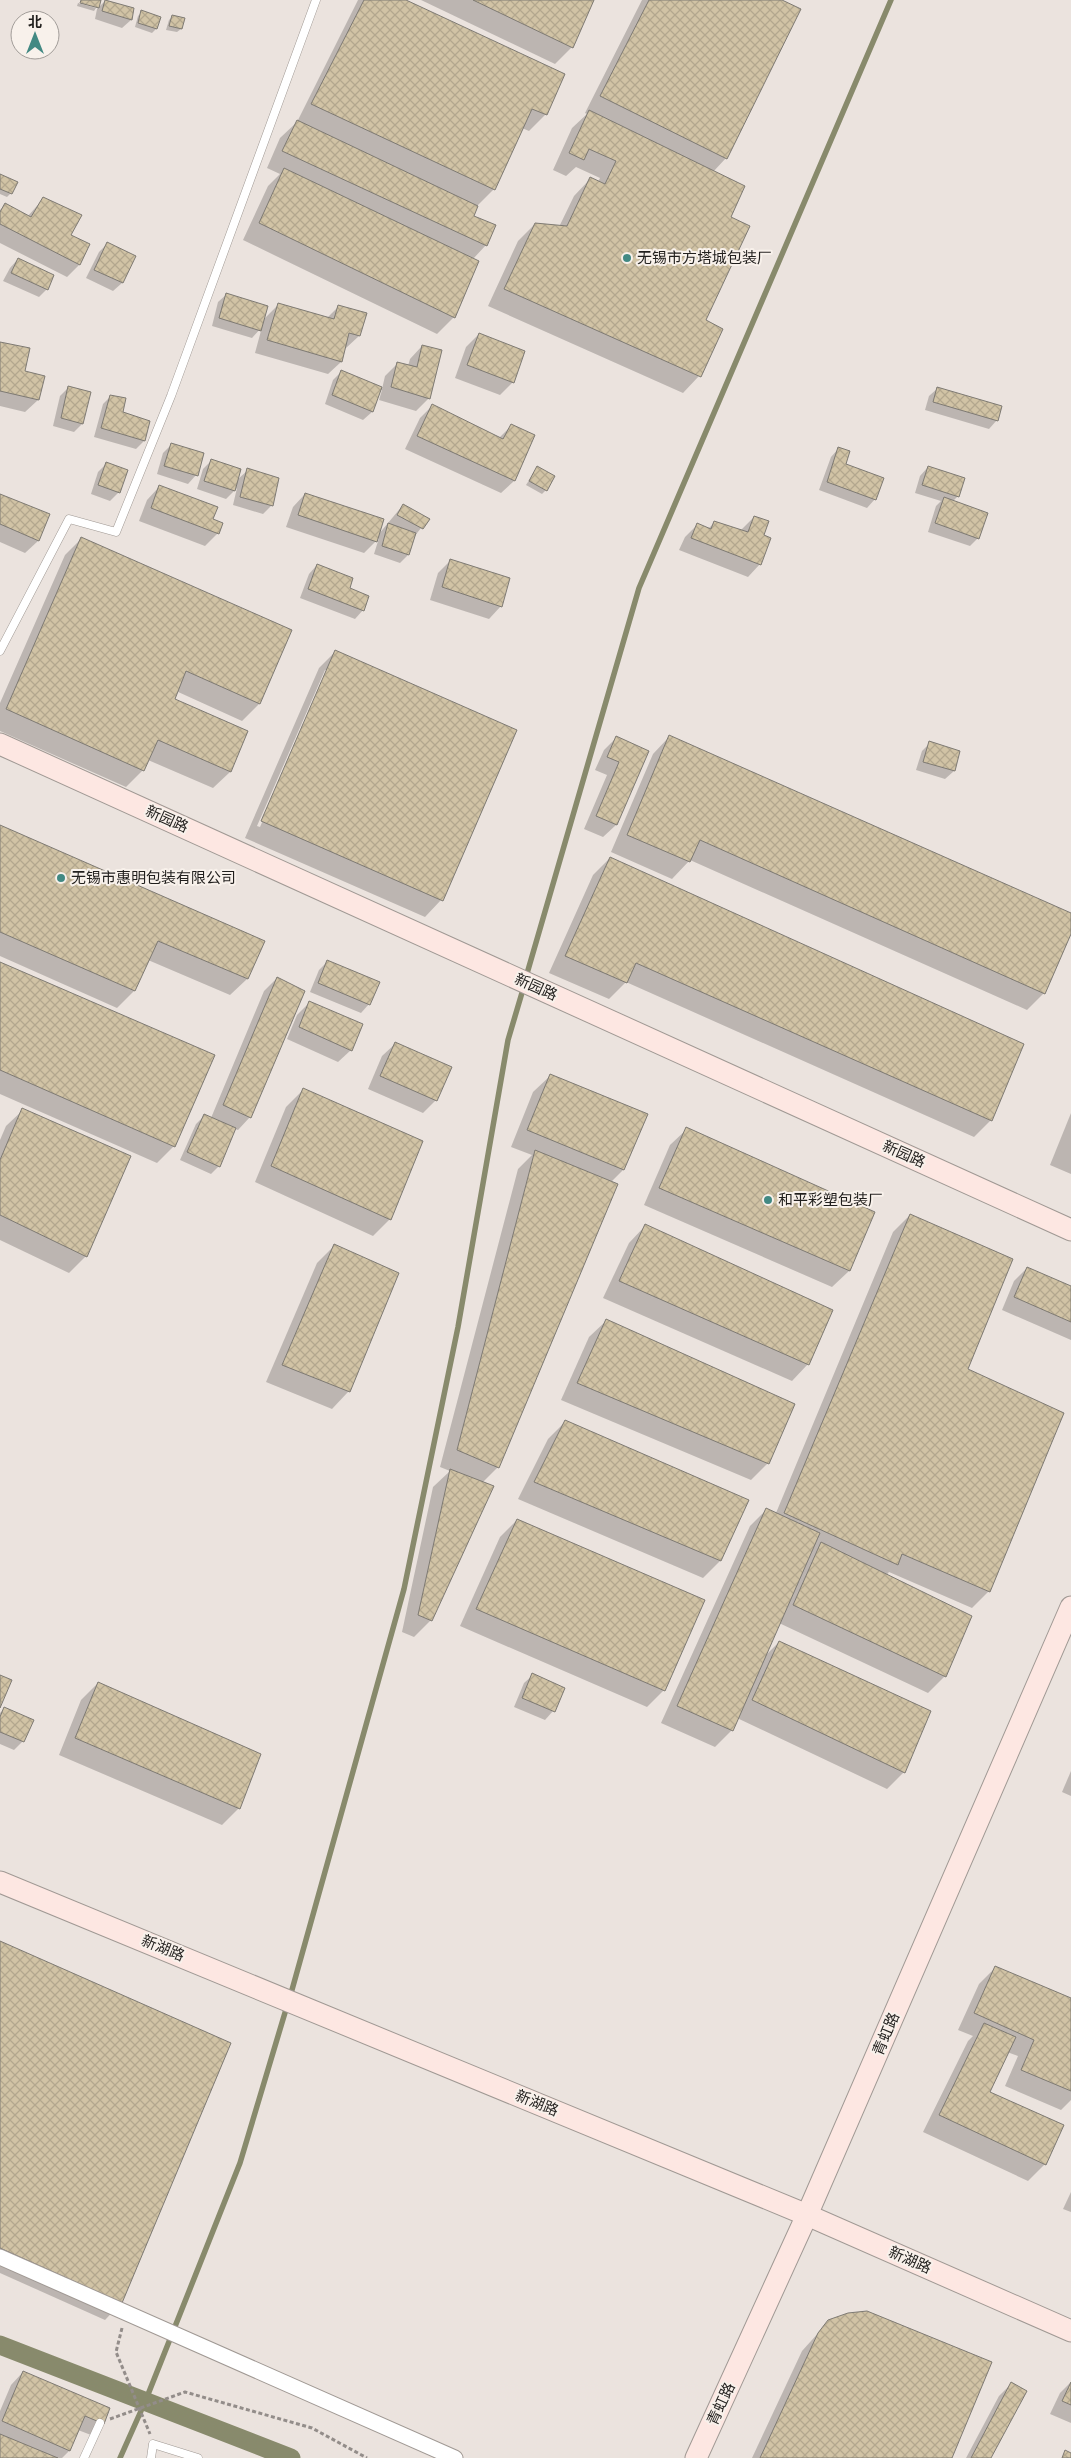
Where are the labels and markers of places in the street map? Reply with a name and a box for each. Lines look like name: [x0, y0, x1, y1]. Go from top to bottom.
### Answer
place label: 无锡市方塔城包装厂: [637, 249, 772, 267]
marker: 无锡市方塔城包装厂: [621, 252, 633, 264]
place label: 无锡市惠明包装有限公司: [71, 869, 236, 887]
marker: 无锡市惠明包装有限公司: [55, 872, 67, 884]
place label: 和平彩塑包装厂: [778, 1191, 883, 1209]
marker: 和平彩塑包装厂: [762, 1194, 774, 1206]

